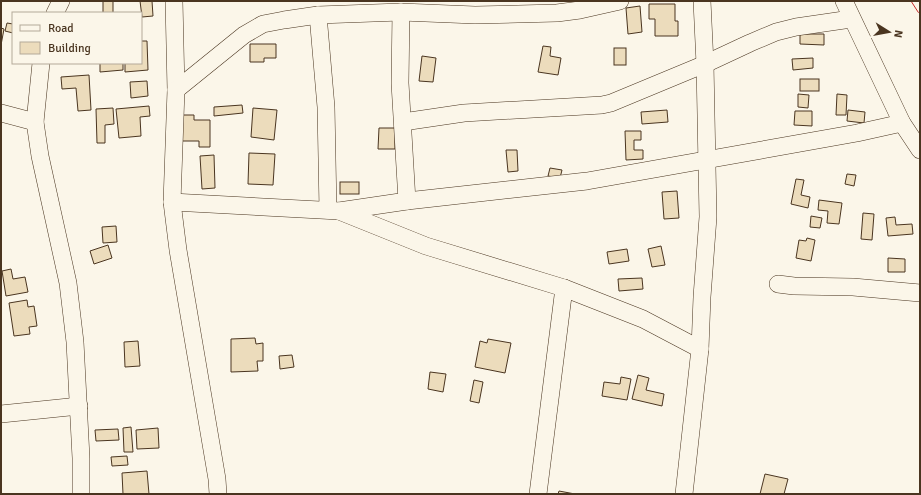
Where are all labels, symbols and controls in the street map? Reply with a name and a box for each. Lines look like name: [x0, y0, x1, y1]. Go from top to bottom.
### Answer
legend: [12, 12, 142, 64]
north arrow: [869, 12, 909, 52]
text: Road: [48, 21, 74, 36]
text: N: [891, 29, 905, 39]
text: Building: [48, 41, 91, 56]

